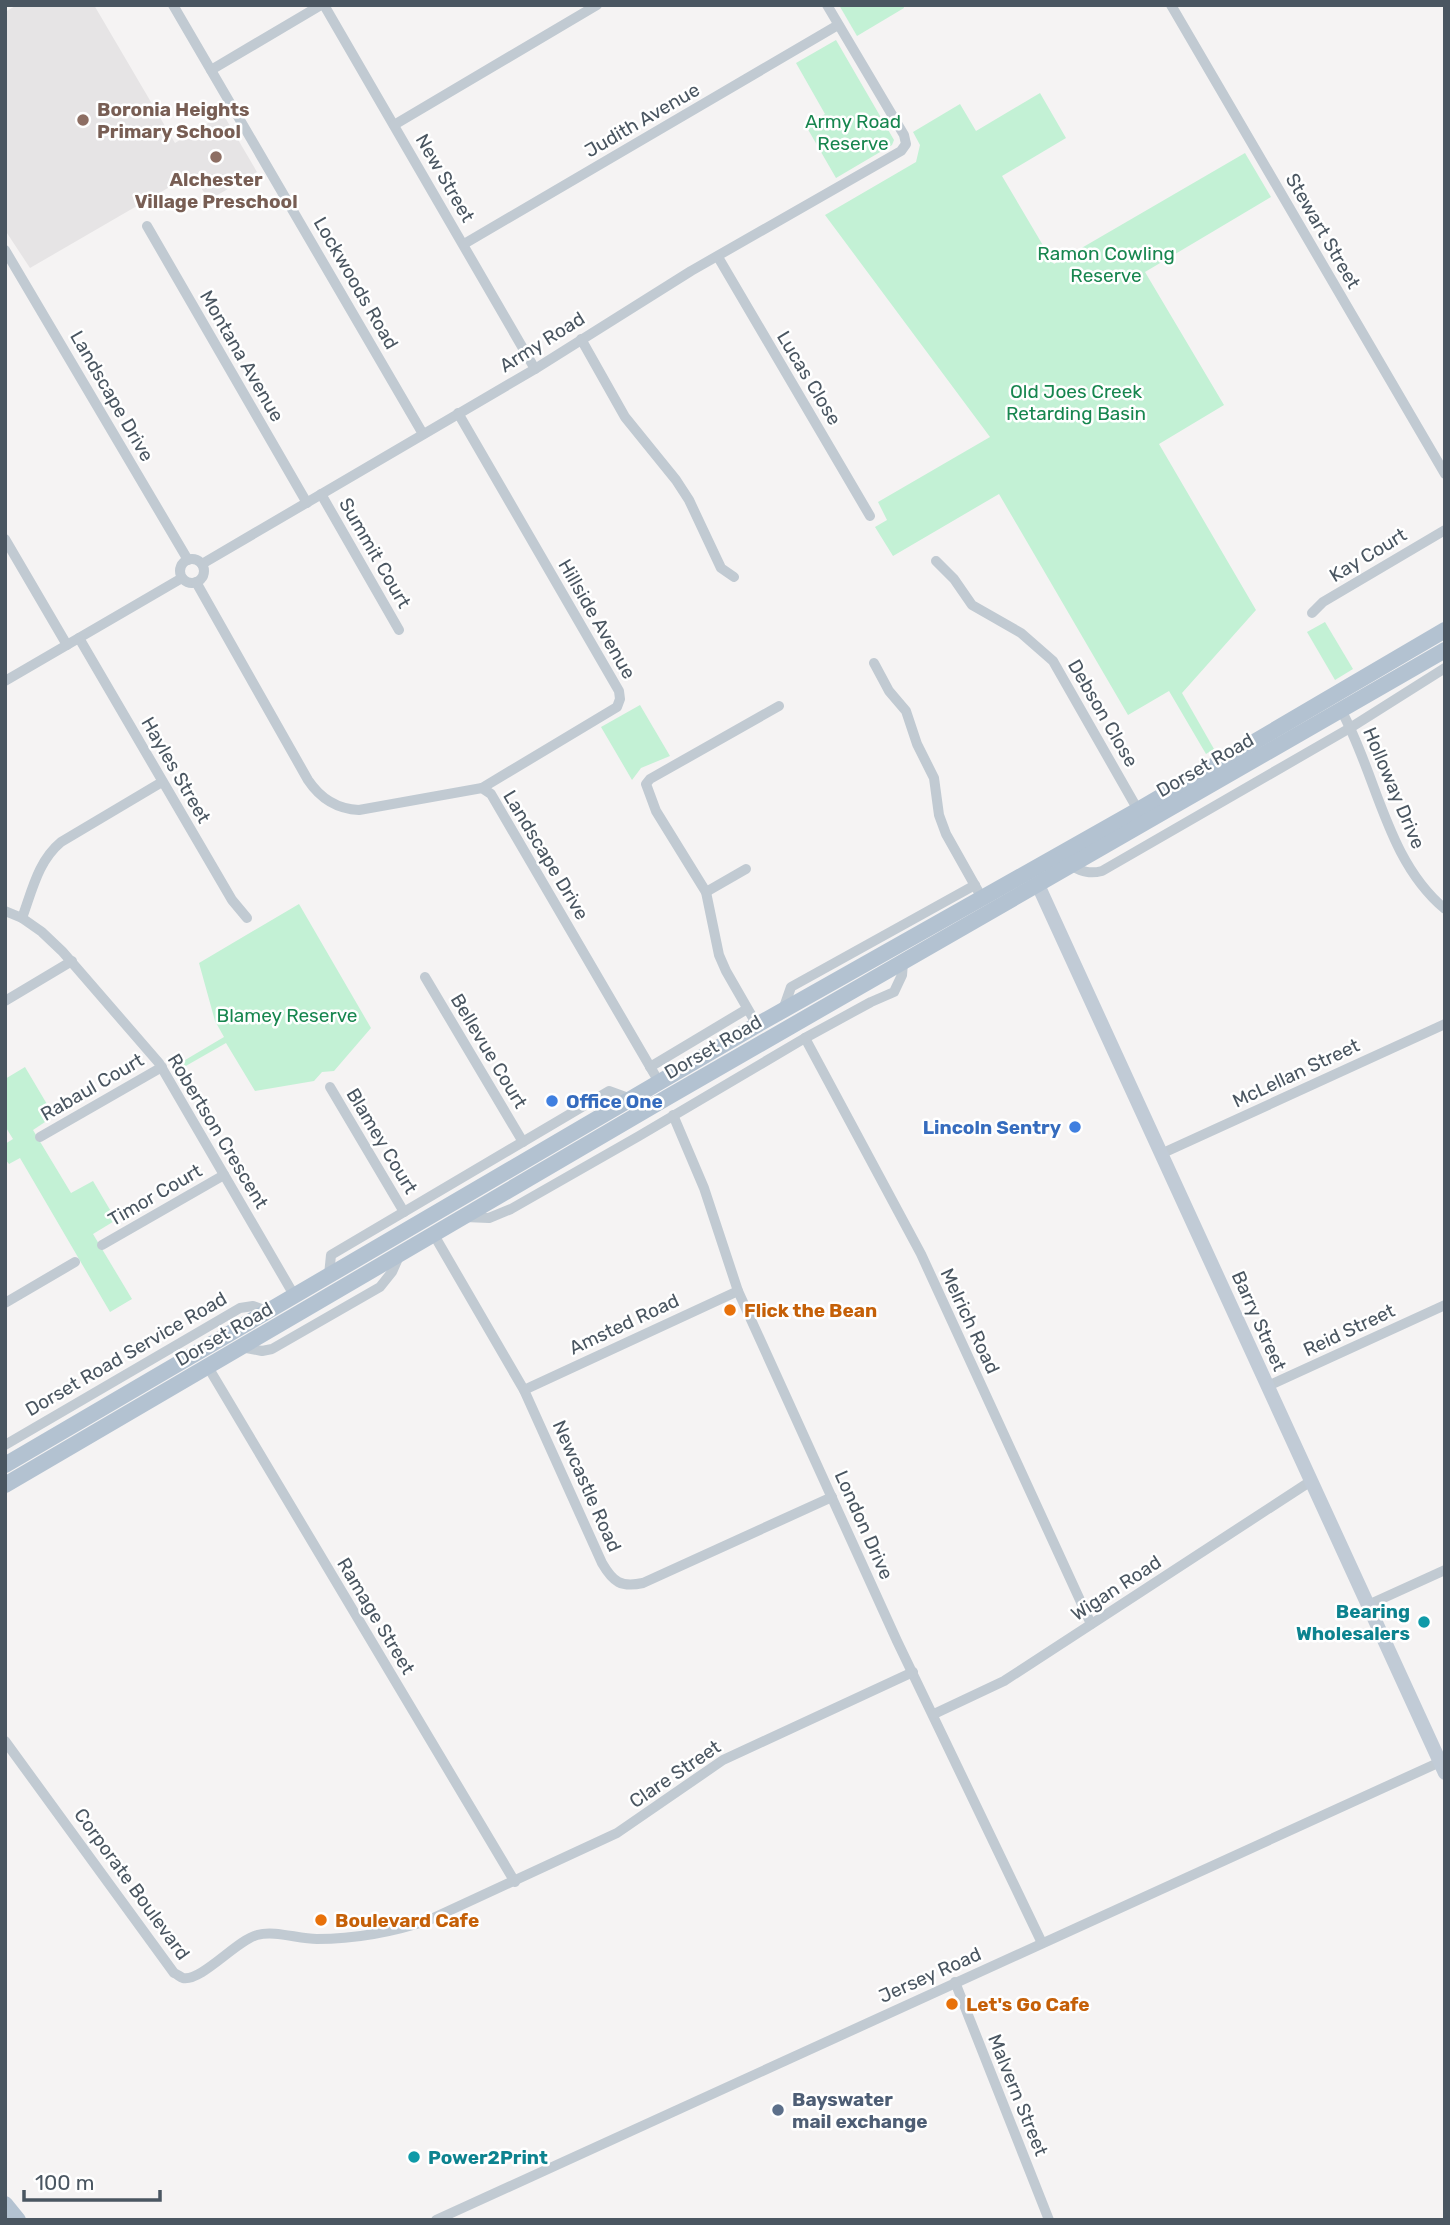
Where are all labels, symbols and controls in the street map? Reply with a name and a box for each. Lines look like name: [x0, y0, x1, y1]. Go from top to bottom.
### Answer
street label: Judith Avenue: [580, 78, 704, 162]
place label: Boronia Heights Primary School: [97, 98, 250, 143]
park label: Army Road Reserve: [805, 110, 901, 155]
marker: Boronia Heights Primary School: [75, 112, 91, 128]
street label: New Street: [411, 130, 480, 227]
marker: Alchester Village Preschool: [208, 149, 224, 165]
place label: Alchester Village Preschool: [134, 168, 298, 213]
street label: Stewart Street: [1281, 169, 1366, 293]
street label: Lockwoods Road: [309, 213, 403, 353]
park label: Ramon Cowling Reserve: [1037, 242, 1175, 287]
street label: Montana Avenue: [195, 286, 289, 426]
street label: Army Road: [495, 307, 589, 377]
street label: Landscape Drive: [65, 327, 159, 465]
street label: Lucas Close: [772, 327, 846, 429]
park label: Old Joes Creek Retarding Basin: [1006, 380, 1146, 425]
street label: Summit Court: [334, 494, 416, 613]
street label: Kay Court: [1325, 523, 1411, 587]
street label: Hillside Avenue: [553, 555, 641, 683]
street label: Debson Close: [1063, 655, 1143, 771]
street label: Hayles Street: [136, 713, 216, 828]
street label: Holloway Drive: [1358, 724, 1430, 852]
street label: Dorset Road: [1152, 728, 1258, 802]
street label: Landscape Drive: [498, 786, 594, 924]
street label: Bellevue Court: [446, 989, 533, 1113]
park label: Blamey Reserve: [217, 1004, 357, 1027]
street label: Dorset Road: [660, 1010, 766, 1084]
street label: McLellan Street: [1229, 1033, 1364, 1112]
street label: Rabaul Court: [36, 1048, 148, 1126]
street label: Robertson Crescent: [163, 1049, 274, 1213]
street label: Blamey Court: [341, 1084, 423, 1199]
place label: Office One: [566, 1090, 663, 1113]
marker: Office One: [544, 1093, 560, 1109]
place label: Lincoln Sentry: [923, 1116, 1062, 1139]
marker: Lincoln Sentry: [1067, 1119, 1083, 1135]
street label: Timor Court: [104, 1159, 206, 1231]
street label: Melrich Road: [936, 1265, 1004, 1377]
street label: Barry Street: [1227, 1267, 1292, 1375]
street label: Dorset Road Service Road: [21, 1287, 231, 1421]
street label: Amsted Road: [566, 1289, 682, 1359]
street label: Dorset Road: [171, 1297, 277, 1371]
place label: Flick the Bean: [744, 1299, 877, 1322]
street label: Reid Street: [1300, 1299, 1399, 1361]
marker: Flick the Bean: [722, 1302, 738, 1318]
street label: Newcastle Road: [548, 1417, 626, 1555]
street label: London Drive: [830, 1467, 898, 1583]
street label: Wigan Road: [1067, 1550, 1165, 1626]
street label: Ramage Street: [332, 1554, 420, 1679]
place label: Bearing Wholesalers: [1296, 1600, 1410, 1645]
marker: Bearing Wholesalers: [1416, 1614, 1432, 1630]
street label: Clare Street: [625, 1735, 725, 1813]
street label: Corporate Boulevard: [69, 1804, 195, 1964]
place label: Boulevard Cafe: [335, 1909, 479, 1932]
marker: Boulevard Cafe: [313, 1912, 329, 1928]
street label: Jersey Road: [875, 1942, 985, 2008]
place label: Let's Go Cafe: [966, 1993, 1090, 2016]
marker: Let's Go Cafe: [944, 1996, 960, 2012]
street label: Malvern Street: [983, 2031, 1053, 2160]
place label: Bayswater mail exchange: [792, 2088, 928, 2133]
marker: Bayswater mail exchange: [770, 2102, 786, 2118]
place label: Power2Print: [428, 2146, 548, 2169]
marker: Power2Print: [406, 2149, 422, 2165]
scale bar: [24, 2158, 161, 2202]
text: 100 m: [35, 2170, 94, 2195]

